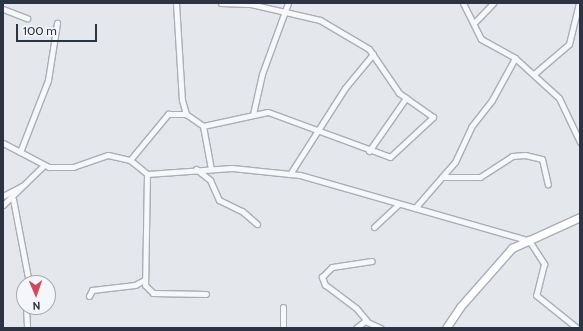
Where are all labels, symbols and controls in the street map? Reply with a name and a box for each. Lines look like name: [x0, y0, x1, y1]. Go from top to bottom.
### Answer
scale bar: [18, 16, 99, 42]
text: 100 m: [23, 23, 57, 38]
north arrow: [16, 275, 56, 315]
text: N: [32, 299, 41, 313]

